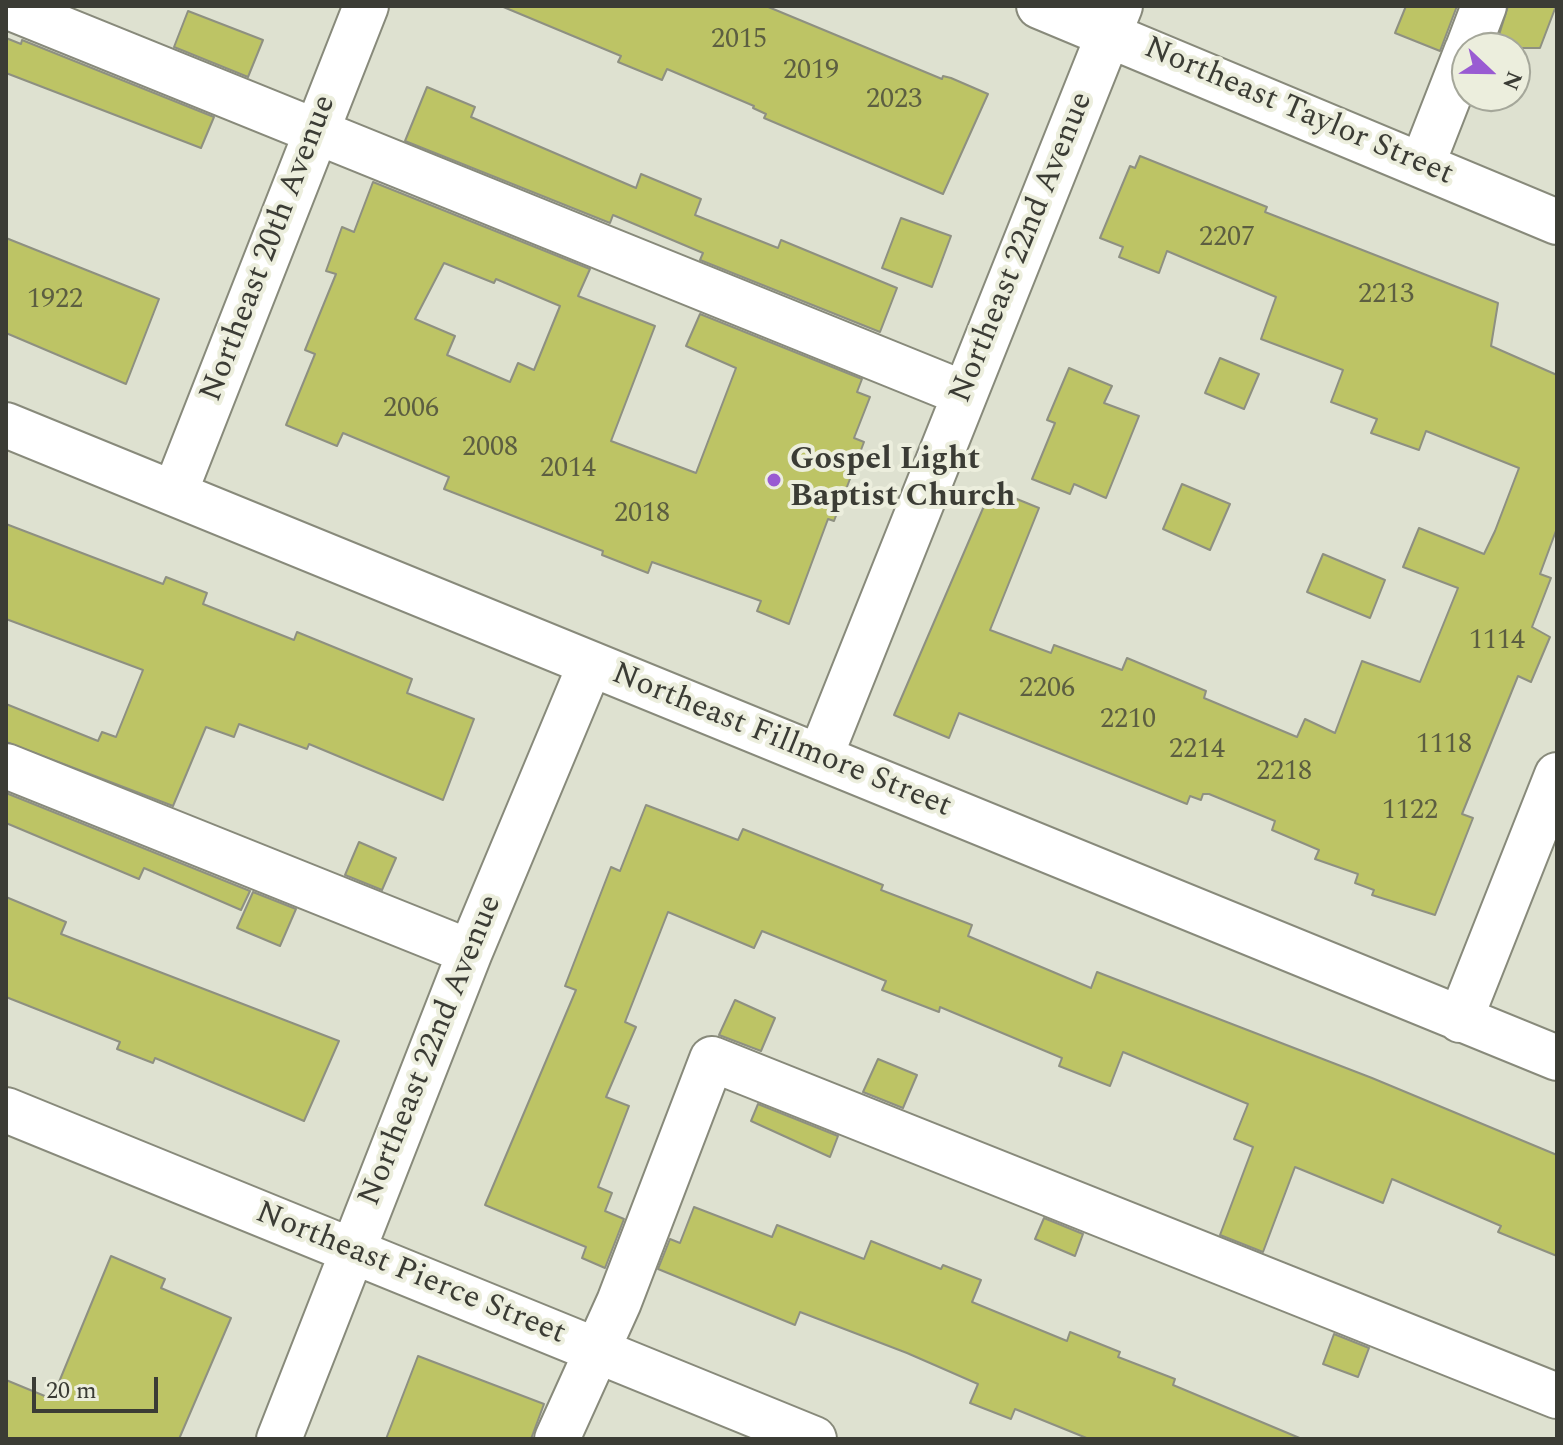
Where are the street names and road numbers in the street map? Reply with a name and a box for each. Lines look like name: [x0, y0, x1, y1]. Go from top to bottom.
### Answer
street label: Northeast Taylor Street: [1138, 30, 1458, 196]
street label: Northeast 22nd Avenue: [943, 87, 1103, 409]
street label: Northeast 20th Avenue: [194, 90, 346, 408]
street label: Northeast Fillmore Street: [606, 656, 956, 828]
street label: Northeast 22nd Avenue: [352, 890, 512, 1212]
street label: Northeast Pierce Street: [249, 1195, 571, 1355]

